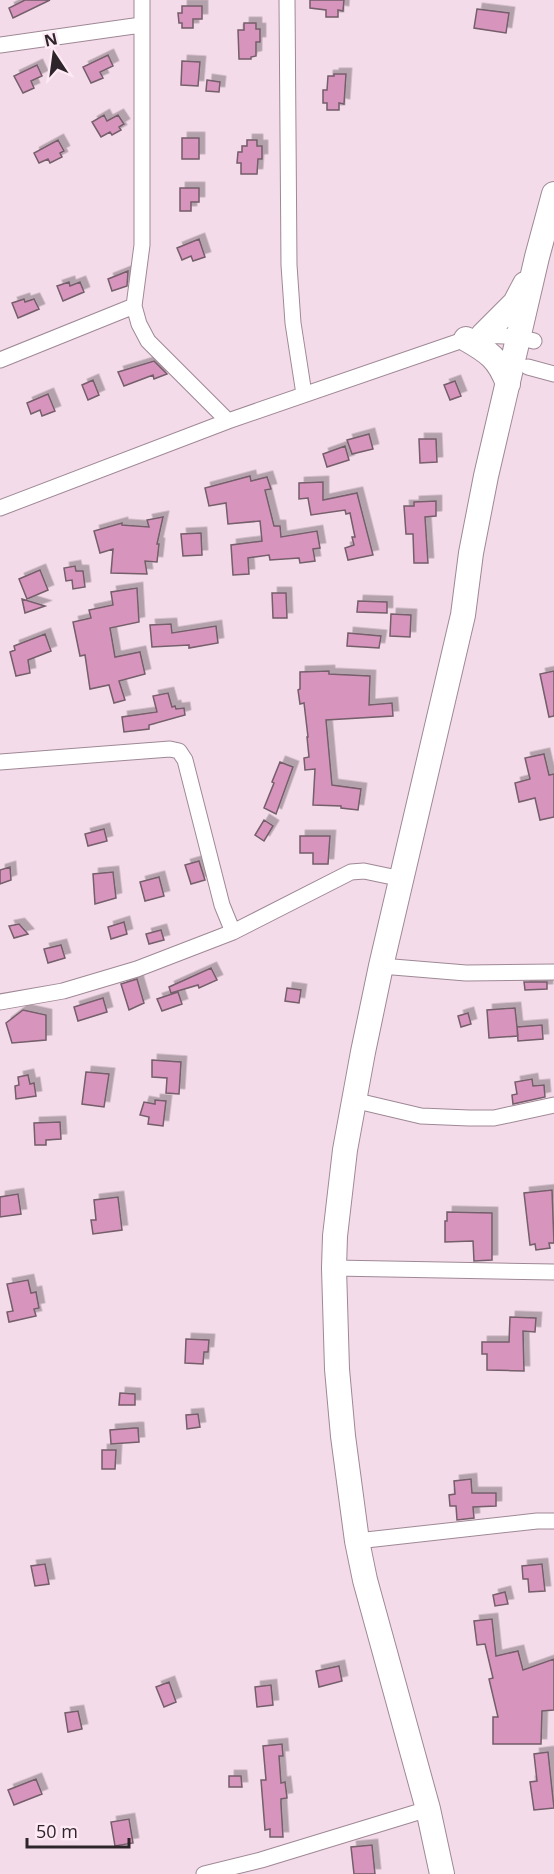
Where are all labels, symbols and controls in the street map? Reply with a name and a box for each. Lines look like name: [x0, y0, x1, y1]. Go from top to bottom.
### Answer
north arrow: [24, 24, 84, 84]
text: N: [42, 27, 59, 52]
scale bar: [27, 1811, 129, 1849]
text: 50 m: [36, 1819, 78, 1843]

